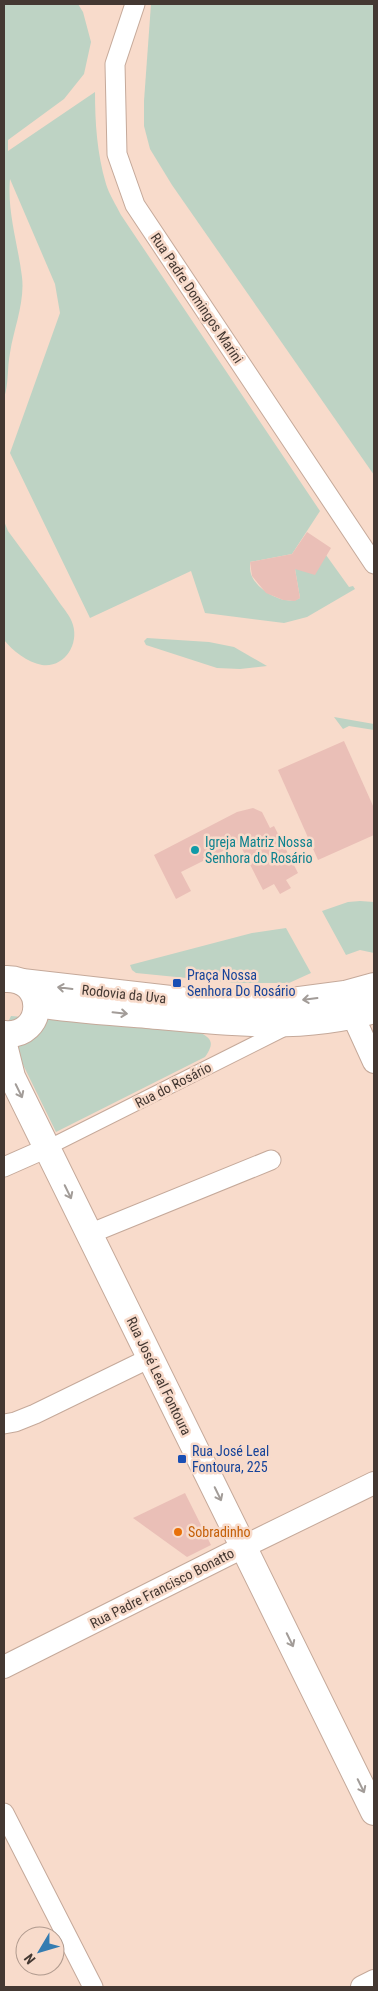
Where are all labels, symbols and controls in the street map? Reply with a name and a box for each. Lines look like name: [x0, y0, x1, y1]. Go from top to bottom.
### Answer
street label: Rua Padre Domingos Marini: [148, 230, 246, 366]
place label: Igreja Matriz Nossa Senhora do Rosário: [205, 834, 313, 866]
marker: Igreja Matriz Nossa Senhora do Rosário: [189, 844, 201, 856]
place label: Praça Nossa Senhora Do Rosário: [187, 967, 296, 999]
marker: Praça Nossa Senhora Do Rosário: [171, 977, 183, 989]
street label: Rodovia da Uva: [81, 982, 167, 1006]
one-way arrow: [57, 983, 73, 993]
one-way arrow: [302, 995, 318, 1005]
one-way arrow: [112, 1008, 128, 1017]
street label: Rua do Rosário: [132, 1059, 214, 1111]
one-way arrow: [15, 1083, 24, 1098]
one-way arrow: [64, 1184, 74, 1199]
street label: Rua José Leal Fontoura: [123, 1314, 195, 1438]
place label: Rua José Leal Fontoura, 225: [192, 1443, 269, 1475]
marker: Rua José Leal Fontoura, 225: [176, 1453, 188, 1465]
one-way arrow: [213, 1486, 223, 1501]
place label: Sobradinho: [188, 1524, 251, 1540]
marker: Sobradinho: [172, 1526, 184, 1538]
street label: Rua Padre Francisco Bonatto: [87, 1545, 237, 1631]
one-way arrow: [285, 1632, 295, 1647]
one-way arrow: [357, 1778, 367, 1793]
north arrow: [15, 1926, 65, 1976]
text: N: [21, 1951, 39, 1967]

